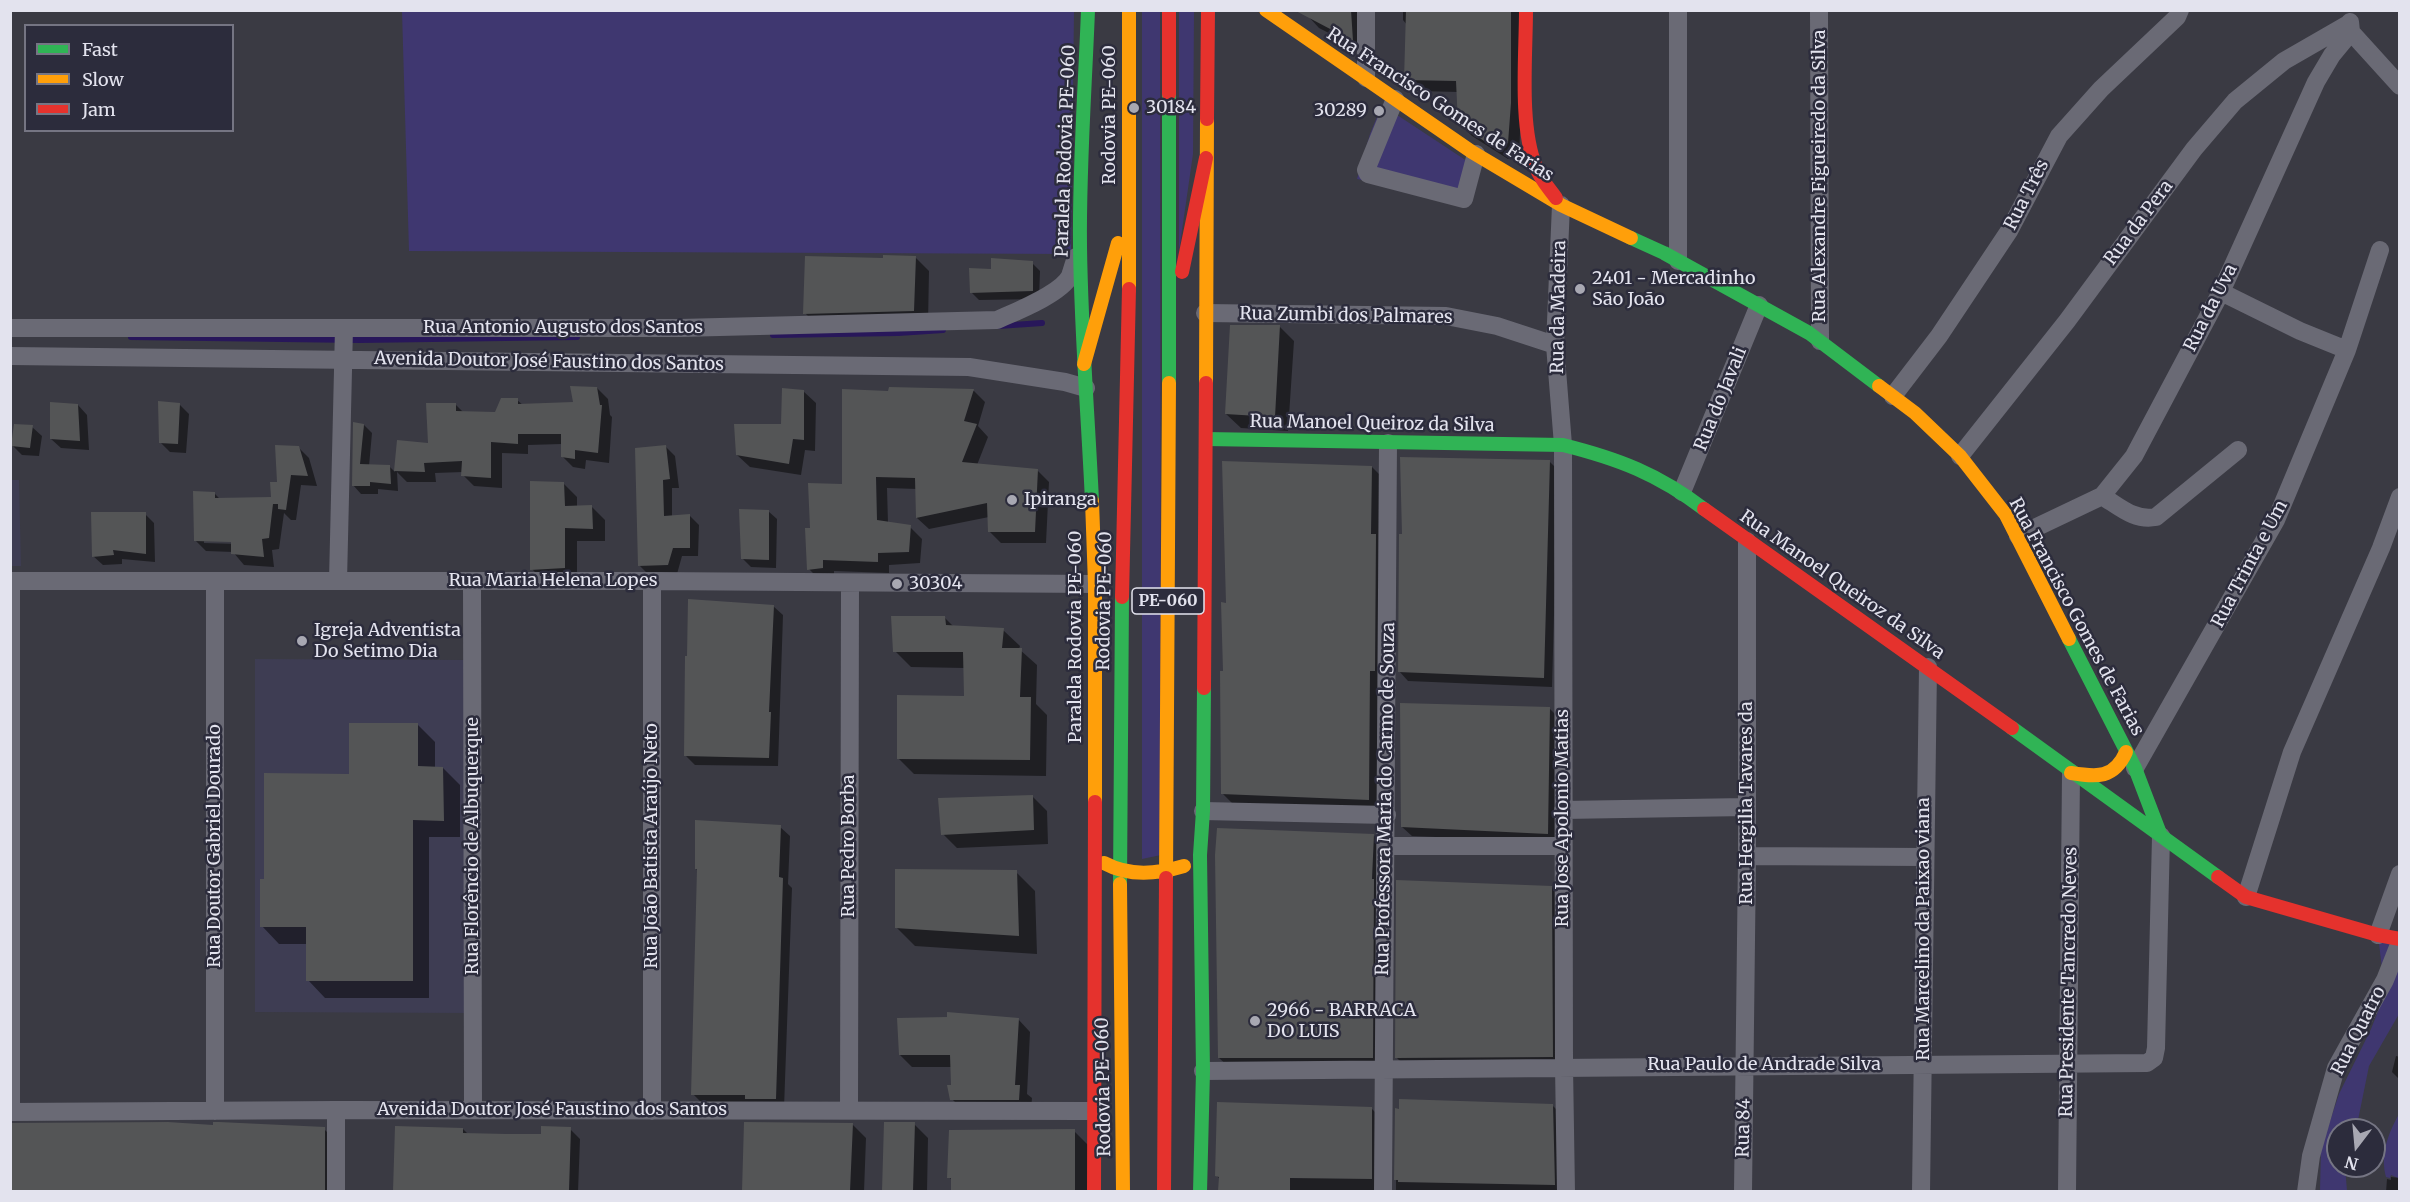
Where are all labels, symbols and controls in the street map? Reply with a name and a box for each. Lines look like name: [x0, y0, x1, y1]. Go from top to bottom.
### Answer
street label: Rua Francisco Gomes de Farias: [1322, 23, 1558, 187]
legend: [24, 24, 234, 132]
street label: Rua Alexandre Figueiredo da Silva: [1809, 29, 1831, 323]
text: Fast: [82, 38, 118, 61]
street label: Paralela Rodovia PE-060: [1051, 44, 1081, 258]
street label: Rodovia PE-060: [1099, 45, 1121, 185]
text: Slow: [82, 68, 124, 91]
place label: 30184: [1146, 97, 1196, 119]
text: Jam: [82, 98, 116, 121]
place label: 30289: [1314, 100, 1367, 122]
marker: 30184: [1127, 101, 1141, 115]
marker: 30289: [1372, 104, 1386, 118]
street label: Rua Três: [2000, 156, 2054, 234]
street label: Rua da Pera: [2100, 176, 2178, 270]
street label: Rua da Madeira: [1547, 240, 1571, 374]
street label: Rua da Uva: [2180, 261, 2242, 355]
place label: 2401 - Mercadinho São João: [1592, 268, 1755, 310]
marker: 2401 - Mercadinho São João: [1573, 282, 1587, 296]
street label: Rua Zumbi dos Palmares: [1239, 303, 1453, 329]
street label: Rua Antonio Augusto dos Santos: [423, 317, 703, 339]
street label: Rua do Javali: [1690, 344, 1752, 454]
street label: Avenida Doutor José Faustino dos Santos: [374, 348, 724, 376]
street label: Rua Manoel Queiroz da Silva: [1249, 411, 1495, 437]
place label: Ipiranga: [1024, 489, 1097, 511]
marker: Ipiranga: [1005, 493, 1019, 507]
street label: Rua Francisco Gomes de Farias: [2004, 494, 2148, 740]
street label: Rua Trinta e Um: [2207, 497, 2293, 631]
street label: Rua Manoel Queiroz da Silva: [1735, 506, 1949, 664]
street label: Paralela Rodovia PE-060: [1065, 531, 1087, 743]
street label: Rodovia PE-060: [1093, 531, 1117, 671]
street label: Rua Maria Helena Lopes: [449, 570, 657, 592]
place label: 30304: [909, 573, 962, 595]
marker: 30304: [890, 577, 904, 591]
road number: PE-060: [1132, 588, 1204, 614]
place label: Igreja Adventista Do Setimo Dia: [314, 620, 461, 662]
street label: Rua Professora Maria do Carmo de Souza: [1372, 622, 1400, 976]
marker: Igreja Adventista Do Setimo Dia: [295, 634, 309, 648]
street label: Rua Hergilia Tavares da: [1736, 701, 1758, 905]
street label: Rua Jose Apolonio Matias: [1552, 709, 1574, 927]
street label: Rua Florêncio de Albuquerque: [462, 717, 484, 975]
street label: Rua João Batista Araújo Neto: [641, 723, 663, 969]
street label: Rua Doutor Gabriel Dourado: [204, 724, 226, 968]
street label: Rua Pedro Borba: [838, 774, 860, 918]
street label: Rua Marcelino da Paixao viana: [1913, 797, 1935, 1061]
street label: Rua Presidente Tancredo Neves: [2056, 847, 2082, 1117]
street label: Rua Quatro: [2327, 983, 2391, 1079]
place label: 2966 - BARRACA DO LUIS: [1267, 1000, 1416, 1042]
marker: 2966 - BARRACA DO LUIS: [1248, 1014, 1262, 1028]
street label: Rodovia PE-060: [1092, 1017, 1116, 1157]
street label: Rua Paulo de Andrade Silva: [1647, 1054, 1881, 1076]
street label: Rua 84: [1733, 1098, 1755, 1158]
street label: Avenida Doutor José Faustino dos Santos: [377, 1099, 727, 1121]
north arrow: [2326, 1118, 2386, 1178]
text: N: [2343, 1152, 2360, 1175]

